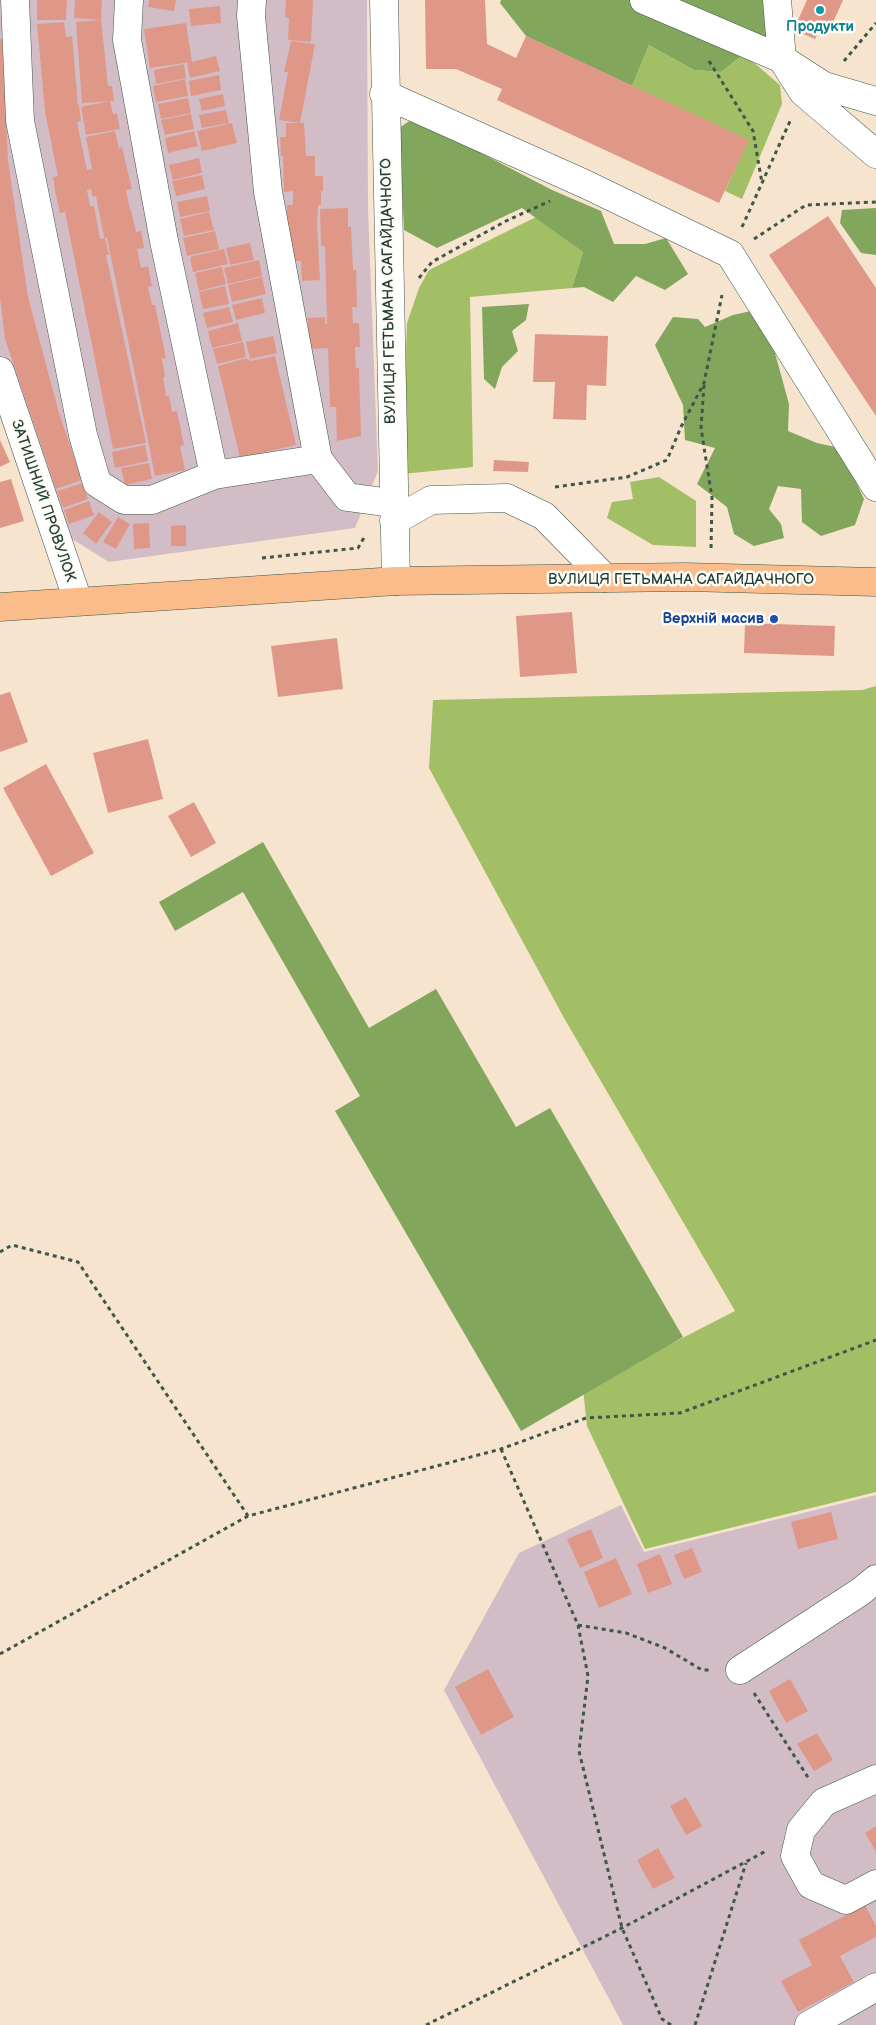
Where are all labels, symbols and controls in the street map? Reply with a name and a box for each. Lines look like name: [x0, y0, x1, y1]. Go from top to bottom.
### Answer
marker: Продукти: [814, 4, 826, 16]
place label: Продукти: [786, 18, 854, 36]
street label: ВУЛИЦЯ ГЕТЬМАНА САГАЙДАЧНОГО: [378, 158, 400, 424]
street label: ЗАТИШНИЙ ПРОВУЛОК: [7, 418, 79, 584]
street label: ВУЛИЦЯ ГЕТЬМАНА САГАЙДАЧНОГО: [548, 571, 814, 589]
place label: Верхній масив: [663, 610, 764, 628]
marker: Верхній масив: [768, 613, 780, 625]

